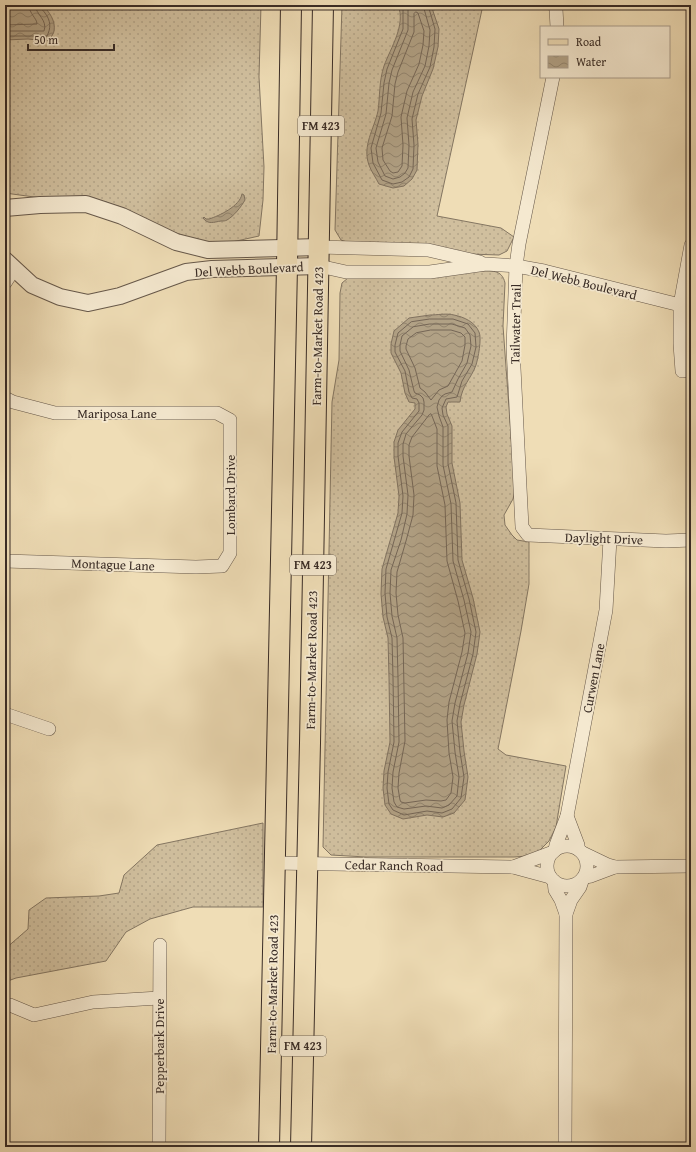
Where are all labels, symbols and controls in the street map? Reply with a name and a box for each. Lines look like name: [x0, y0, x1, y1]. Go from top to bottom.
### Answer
scale bar: [28, 26, 114, 52]
legend: [540, 26, 670, 78]
text: 50 m: [34, 31, 58, 48]
text: Road: [576, 33, 602, 50]
text: Water: [576, 53, 606, 70]
road number: FM 423: [298, 116, 344, 136]
street label: Del Webb Boulevard: [194, 257, 304, 282]
street label: Del Webb Boulevard: [529, 260, 639, 305]
street label: Farm-to-Market Road 423: [307, 266, 328, 406]
street label: Tailwater Trail: [505, 283, 526, 364]
street label: Mariposa Lane: [77, 404, 157, 423]
street label: Lombard Drive: [221, 455, 240, 535]
street label: Daylight Drive: [565, 528, 643, 549]
street label: Montague Lane: [71, 554, 155, 575]
road number: FM 423: [290, 555, 336, 575]
street label: Farm-to-Market Road 423: [301, 590, 322, 730]
street label: Curwen Lane: [577, 642, 610, 715]
street label: Cedar Ranch Road: [345, 855, 443, 876]
street label: Farm-to-Market Road 423: [262, 914, 283, 1054]
street label: Pepperbark Drive: [150, 998, 169, 1094]
road number: FM 423: [280, 1036, 326, 1056]

